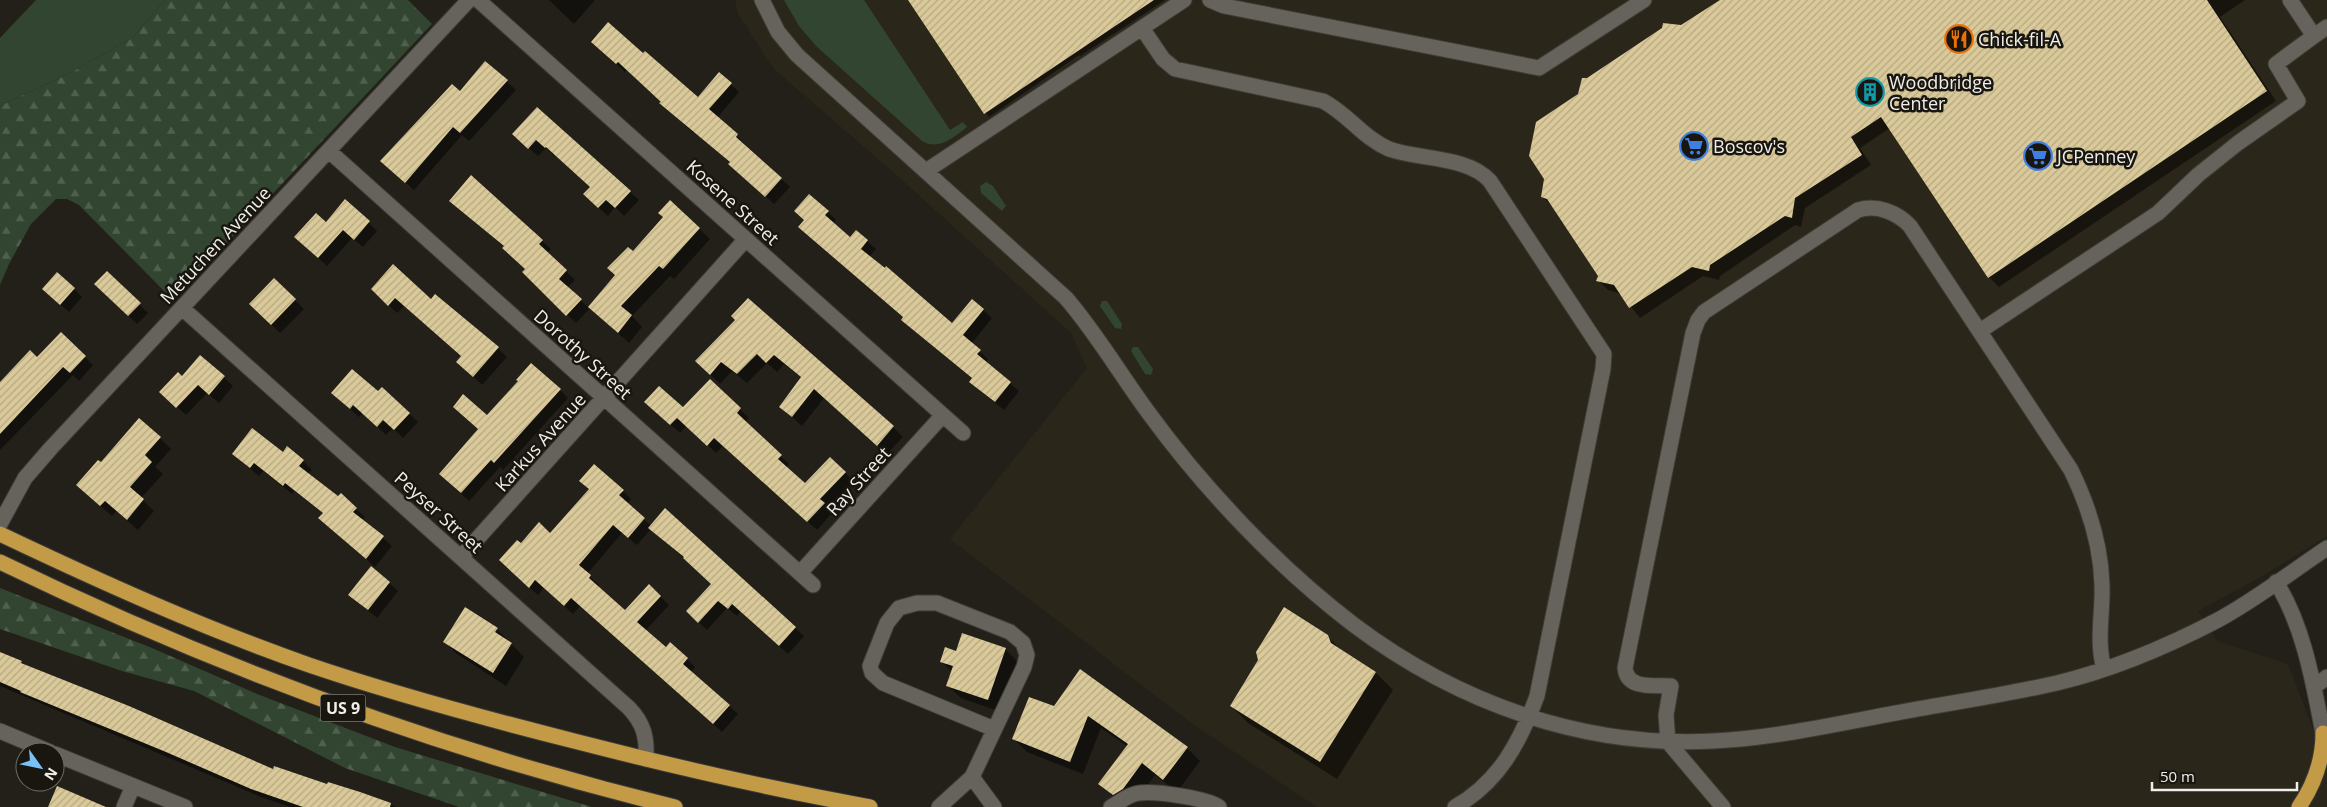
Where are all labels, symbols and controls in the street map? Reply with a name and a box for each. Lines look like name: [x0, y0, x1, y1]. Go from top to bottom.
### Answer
restaurant icon: Chick-fil-A: [1944, 24, 1974, 54]
place label: Chick-fil-A: [1978, 27, 2062, 51]
place label: Woodbridge Center: [1889, 70, 1992, 115]
building icon: Woodbridge Center: [1855, 77, 1885, 107]
supermarket icon: Boscov's: [1679, 131, 1709, 161]
place label: Boscov's: [1713, 134, 1785, 158]
supermarket icon: JCPenney: [2023, 141, 2053, 171]
place label: JCPenney: [2055, 144, 2136, 168]
street label: Kosene Street: [682, 154, 784, 250]
street label: Metuchen Avenue: [154, 181, 276, 309]
street label: Dorothy Street: [529, 304, 637, 404]
street label: Karkus Avenue: [489, 388, 591, 496]
street label: Ray Street: [821, 441, 895, 521]
street label: Peyser Street: [390, 466, 488, 558]
road number: US 9: [320, 694, 366, 721]
north arrow: [15, 742, 65, 792]
scale bar: [2152, 760, 2297, 792]
text: N: [40, 764, 62, 784]
text: 50 m: [2160, 766, 2195, 786]

